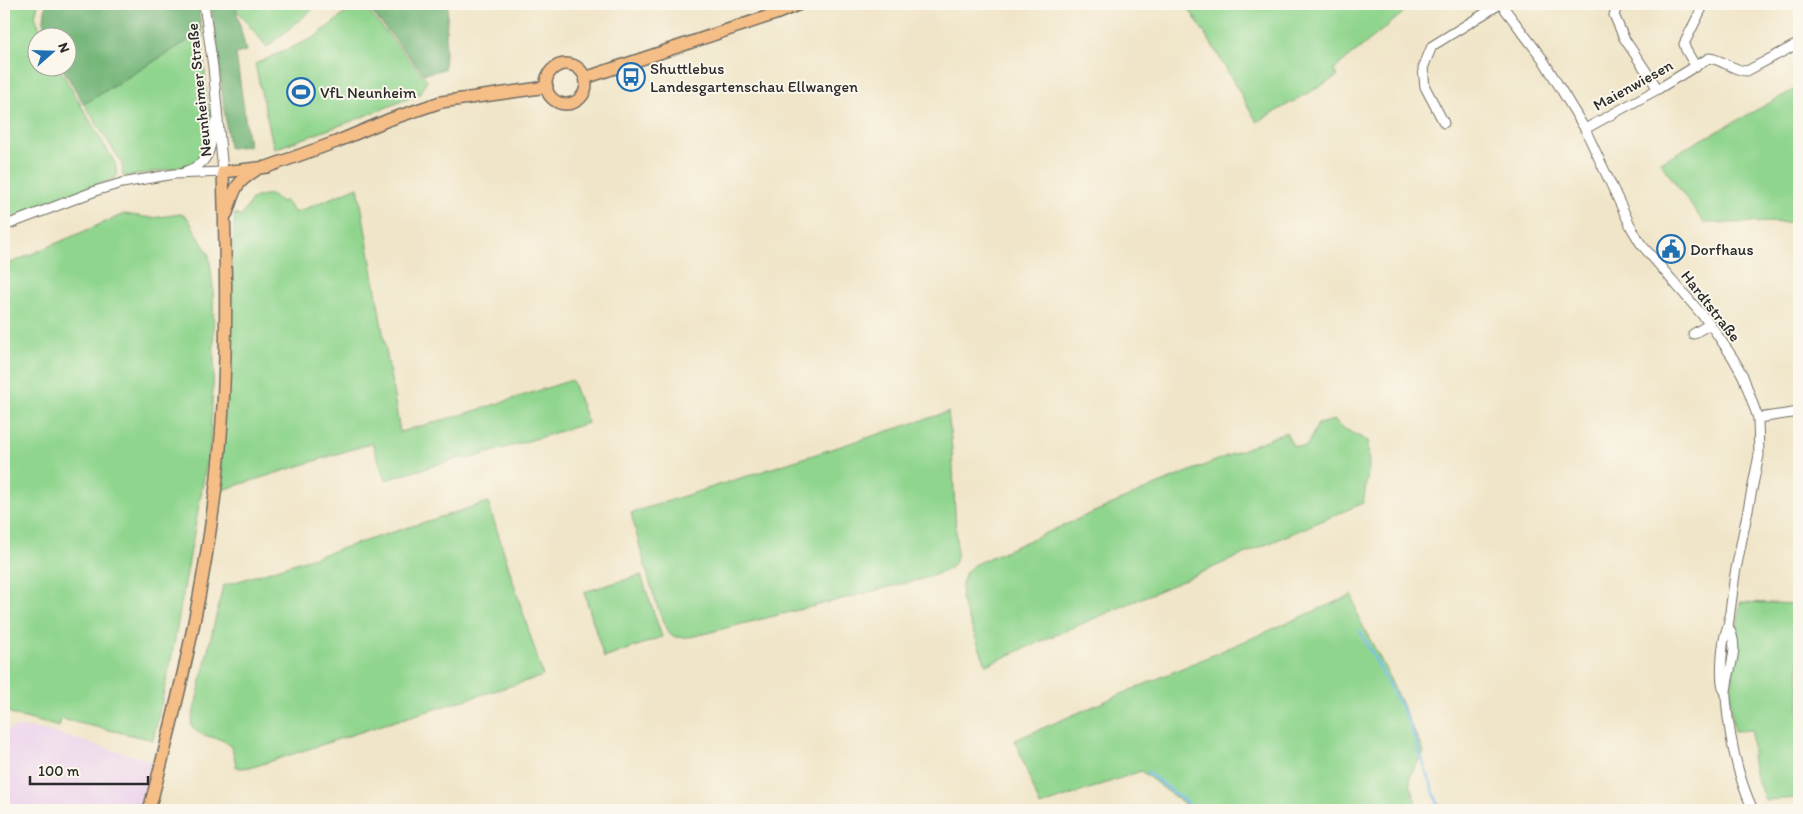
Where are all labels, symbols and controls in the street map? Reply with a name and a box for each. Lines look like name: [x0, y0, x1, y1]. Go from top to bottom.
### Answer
street label: Neunheimer Straße: [183, 22, 215, 158]
north arrow: [28, 28, 78, 78]
text: N: [54, 40, 73, 55]
street label: Maienwiesen: [1590, 55, 1676, 115]
place label: Shuttlebus Landesgartenschau Ellwangen: [650, 59, 858, 96]
bus stop icon: Shuttlebus Landesgartenschau Ellwangen: [616, 62, 646, 92]
sports icon: VfL Neunheim: [286, 77, 316, 107]
place label: VfL Neunheim: [320, 83, 417, 102]
public building icon: Dorfhaus: [1656, 234, 1686, 264]
place label: Dorfhaus: [1690, 240, 1754, 259]
street label: Hardtstraße: [1677, 266, 1745, 346]
scale bar: [30, 754, 148, 786]
text: 100 m: [38, 762, 80, 780]

